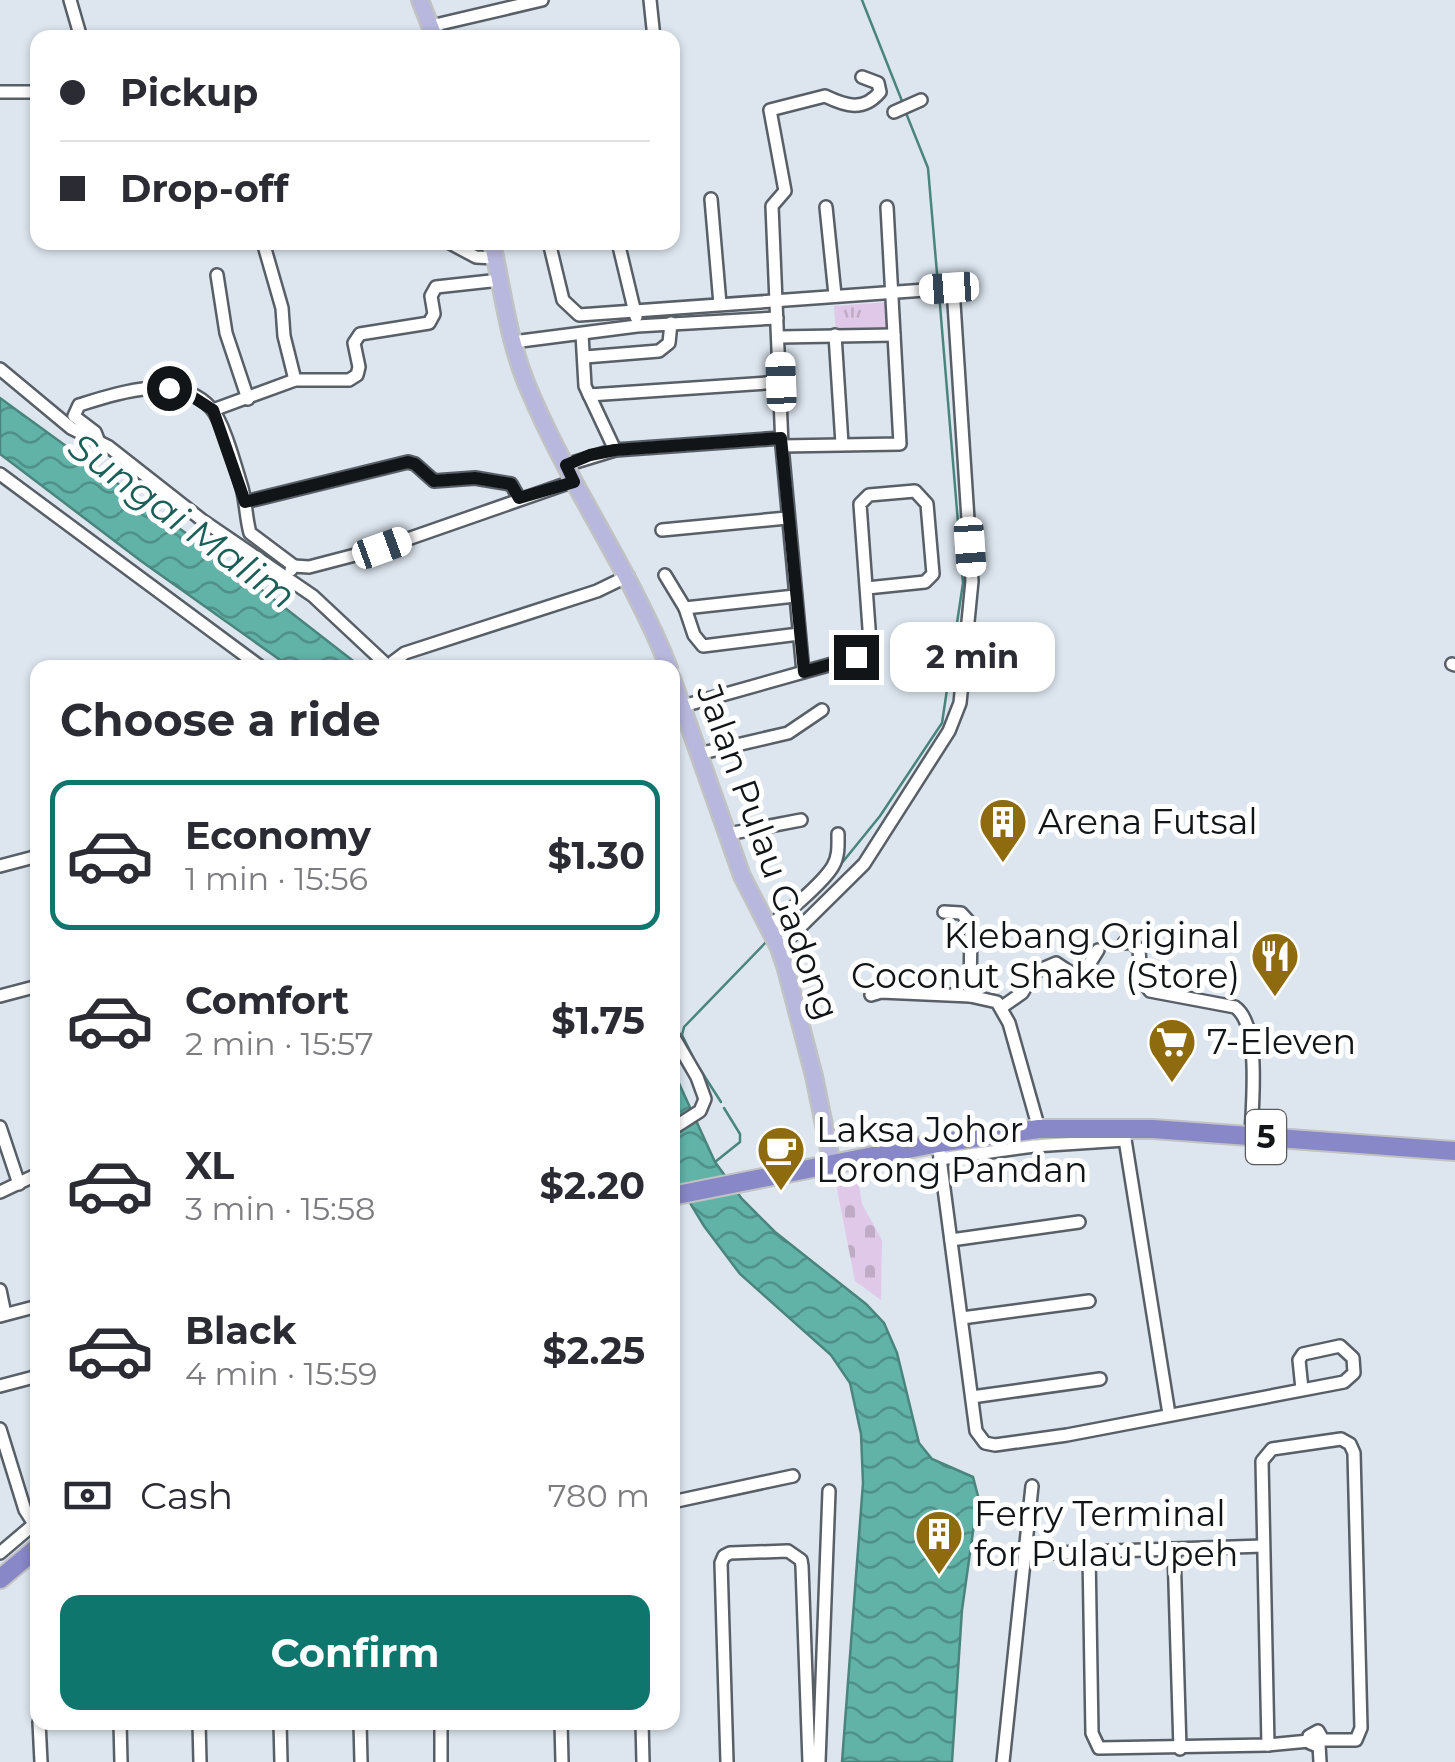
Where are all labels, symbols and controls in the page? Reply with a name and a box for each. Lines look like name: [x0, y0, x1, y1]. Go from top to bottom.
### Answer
text: Pickup: [120, 69, 258, 116]
text: Drop-off: [120, 165, 289, 212]
car: [918, 271, 980, 305]
car: [765, 351, 797, 413]
route start: [147, 366, 192, 411]
water label: Sungai Malim: [60, 422, 305, 619]
car: [953, 516, 987, 578]
car: [349, 524, 415, 572]
callout: 2 min: [891, 622, 1056, 692]
route end: [834, 635, 879, 680]
text: 2 min: [926, 637, 1019, 676]
street label: Jalan Pulau Gadong: [687, 677, 849, 1025]
text: Choose a ride: [60, 692, 381, 747]
building icon: Arena Futsal: [977, 796, 1029, 864]
place label: Arena Futsal: [1038, 800, 1258, 843]
icon: car: [65, 810, 155, 900]
text: Economy: [185, 812, 371, 859]
text: $1.30: [548, 832, 645, 879]
text: 1 min · 15:56: [185, 859, 368, 898]
place label: Klebang Original Coconut Shake (Store): [851, 914, 1240, 997]
restaurant icon: Klebang Original Coconut Shake (Store): [1249, 930, 1301, 998]
icon: car: [65, 975, 155, 1065]
text: Comfort: [185, 977, 349, 1024]
text: $1.75: [551, 997, 645, 1044]
supermarket icon: 7-Eleven: [1146, 1016, 1198, 1084]
place label: 7-Eleven: [1207, 1020, 1356, 1063]
text: 2 min · 15:57: [185, 1024, 374, 1063]
place label: Laksa Johor Lorong Pandan: [816, 1108, 1088, 1191]
road number: 5: [1246, 1110, 1286, 1164]
cafe icon: Laksa Johor Lorong Pandan: [755, 1124, 807, 1192]
icon: car: [65, 1140, 155, 1230]
text: XL: [185, 1142, 234, 1189]
text: $2.20: [539, 1162, 645, 1209]
text: 3 min · 15:58: [185, 1189, 375, 1228]
icon: car: [65, 1305, 155, 1395]
text: Black: [185, 1307, 296, 1354]
text: $2.25: [543, 1327, 645, 1374]
text: 4 min · 15:59: [185, 1354, 378, 1393]
icon: cash: [60, 1468, 115, 1523]
text: Cash: [140, 1472, 233, 1519]
text: 780 m: [548, 1476, 650, 1515]
place label: Ferry Terminal for Pulau Upeh: [974, 1492, 1238, 1575]
building icon: Ferry Terminal for Pulau Upeh: [913, 1508, 965, 1576]
button: Confirm: [60, 1595, 650, 1710]

